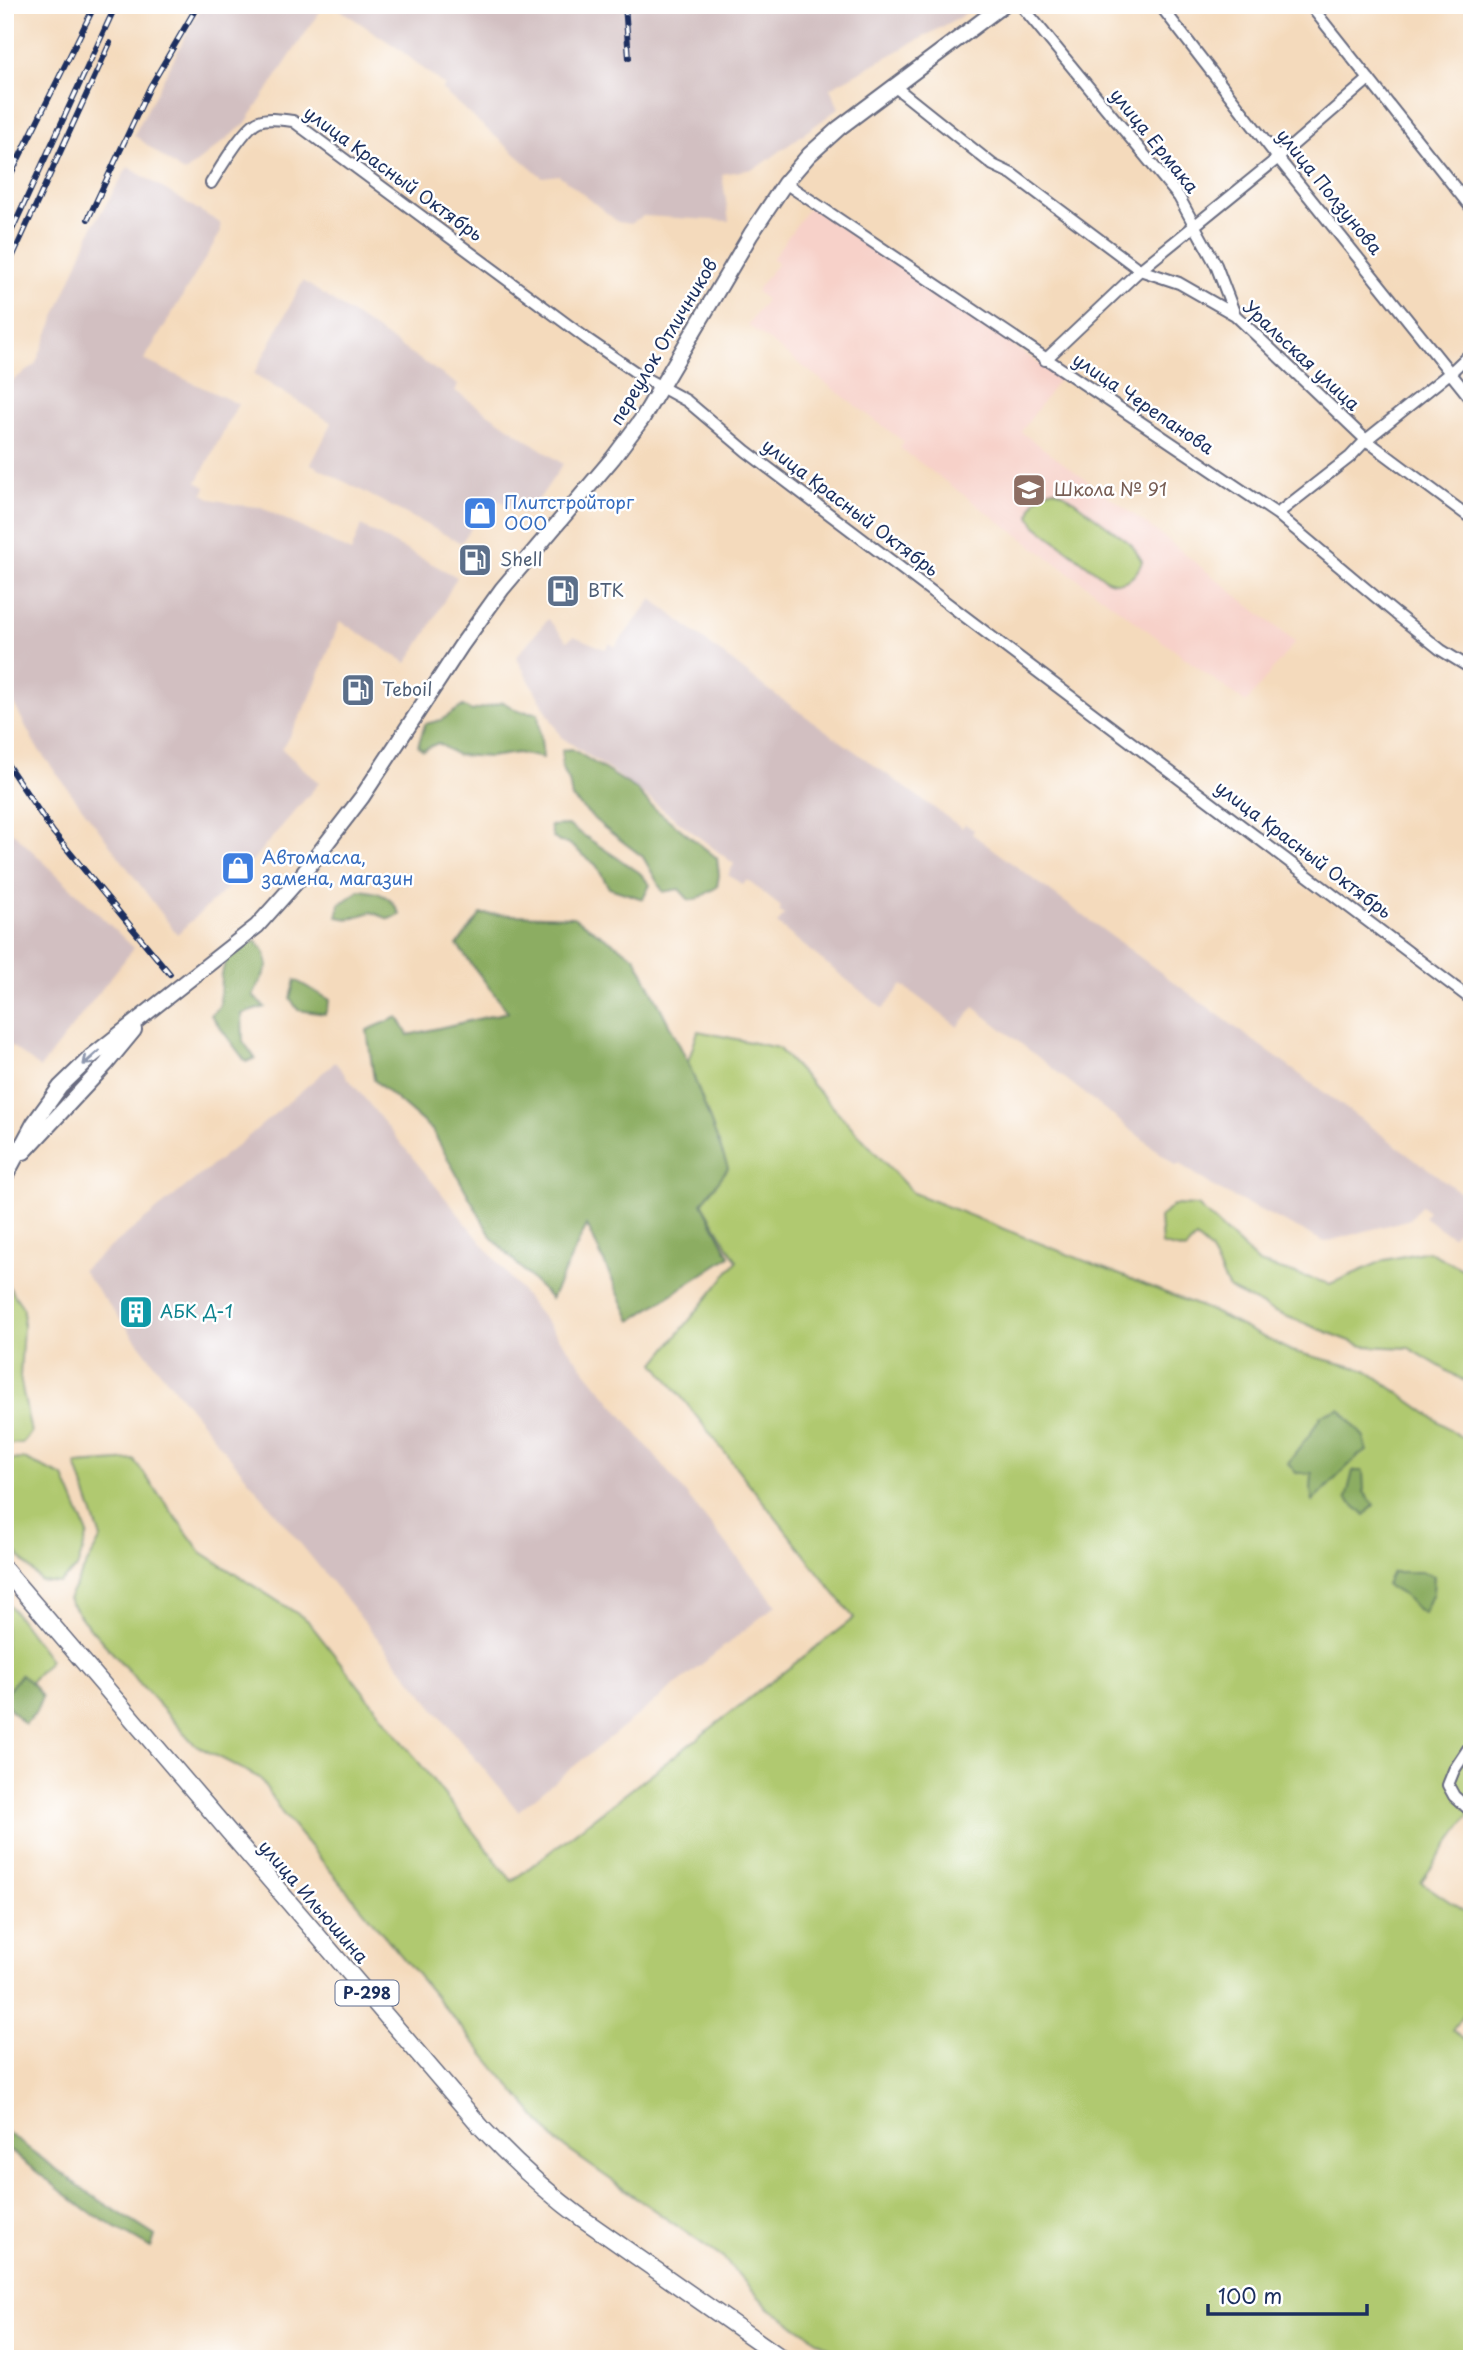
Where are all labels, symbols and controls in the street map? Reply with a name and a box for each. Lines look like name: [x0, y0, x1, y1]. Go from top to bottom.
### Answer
street label: улица Ермака: [1104, 82, 1206, 199]
street label: улица Красный Октябрь: [299, 99, 489, 247]
street label: улица Ползунова: [1271, 122, 1390, 261]
street label: переулок Отличников: [602, 253, 723, 430]
street label: Уральская улица: [1237, 293, 1367, 417]
street label: улица Черепанова: [1068, 345, 1221, 461]
street label: улица Красный Октябрь: [757, 431, 945, 582]
school or university icon: Школа № 91: [1010, 471, 1048, 509]
place label: Школа № 91: [1054, 475, 1167, 502]
place label: Плитстройторг ООО: [504, 488, 635, 536]
shop icon: Плитстройторг ООО: [461, 494, 499, 532]
fuel station icon: Shell: [456, 541, 494, 579]
place label: Shell: [500, 545, 542, 572]
fuel station icon: ВТК: [544, 572, 582, 610]
place label: ВТК: [588, 576, 624, 603]
fuel station icon: Teboil: [339, 671, 377, 709]
place label: Teboil: [382, 675, 432, 702]
street label: улица Красный Октябрь: [1210, 773, 1398, 924]
place label: Автомасла, замена, магазин: [261, 843, 413, 891]
shop icon: Автомасла, замена, магазин: [219, 849, 257, 887]
one-way arrow: [82, 1050, 100, 1066]
building icon: АБК Д-1: [117, 1293, 155, 1331]
place label: АБК Д-1: [160, 1297, 233, 1324]
street label: улица Ильюшина: [253, 1833, 376, 1969]
road number: Р-298: [336, 1980, 398, 2006]
scale bar: [1208, 2273, 1367, 2317]
text: 100 m: [1218, 2279, 1282, 2311]

